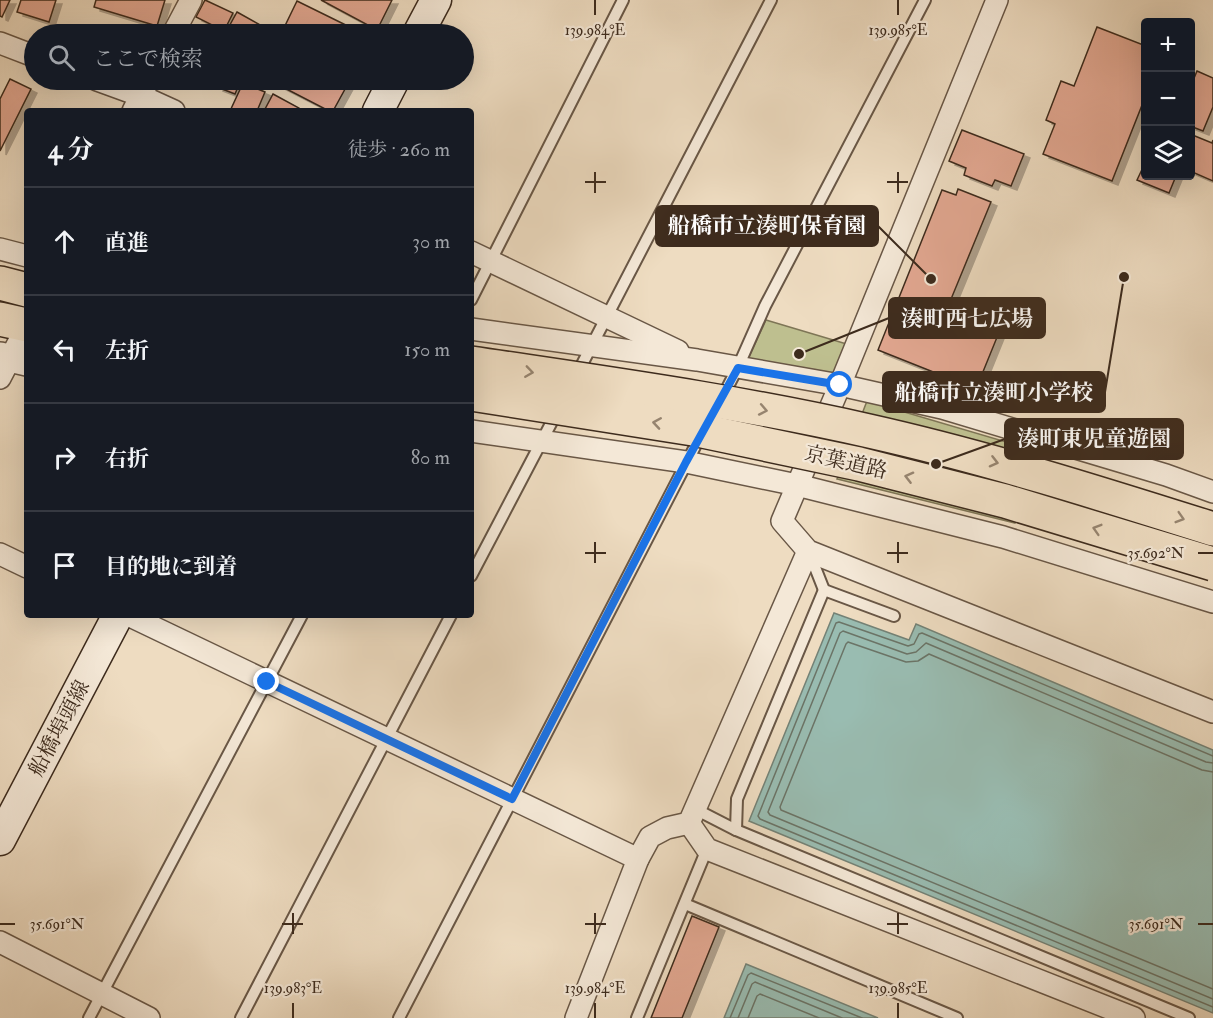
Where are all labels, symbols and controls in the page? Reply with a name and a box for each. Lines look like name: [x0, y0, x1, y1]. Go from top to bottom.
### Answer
map controls: [1141, 18, 1195, 180]
button: +: [1141, 18, 1195, 72]
text: 139.984°E: [565, 21, 626, 40]
text: 139.985°E: [868, 21, 928, 40]
search box: [24, 24, 474, 90]
icon: search: [45, 41, 78, 74]
text: ここで検索: [93, 45, 203, 73]
button: −: [1141, 72, 1195, 126]
button: layers: [1141, 126, 1195, 180]
text: 4 分: [48, 134, 94, 166]
text: 徒歩 · 260 m: [347, 137, 450, 162]
callout: 船橋市立湊町保育園: [656, 206, 878, 246]
text: 船橋市立湊町保育園: [668, 212, 866, 240]
icon: ahead: [48, 225, 81, 258]
text: 直進: [105, 229, 149, 257]
text: 30 m: [412, 229, 450, 254]
callout: 湊町西七広場: [889, 298, 1045, 338]
text: 湊町西七広場: [901, 305, 1033, 333]
icon: left: [48, 333, 81, 366]
text: 左折: [105, 337, 149, 365]
text: 150 m: [404, 337, 450, 362]
one-way arrow: [524, 365, 533, 377]
route start: [826, 371, 852, 397]
callout: 船橋市立湊町小学校: [883, 372, 1105, 412]
text: 船橋市立湊町小学校: [895, 379, 1093, 407]
one-way arrow: [757, 402, 767, 415]
one-way arrow: [652, 418, 661, 430]
callout: 湊町東児童遊園: [1005, 419, 1183, 459]
text: 湊町東児童遊園: [1017, 425, 1171, 453]
street label: 京葉道路: [802, 440, 890, 485]
icon: right: [48, 441, 81, 474]
text: 右折: [105, 445, 149, 473]
text: 80 m: [411, 445, 450, 470]
one-way arrow: [989, 455, 999, 468]
one-way arrow: [904, 471, 914, 484]
one-way arrow: [1174, 511, 1185, 524]
one-way arrow: [1092, 524, 1103, 536]
text: 35.692°N: [1128, 544, 1185, 563]
icon: arrive: [48, 549, 81, 582]
text: 目的地に到着: [105, 553, 237, 581]
route end: [253, 668, 279, 694]
street label: 船橋埠頭線: [23, 676, 96, 781]
text: 35.691°N: [30, 915, 85, 934]
text: 35.691°N: [1129, 915, 1184, 934]
text: 139.983°E: [264, 979, 322, 998]
text: 139.984°E: [565, 979, 626, 998]
text: 139.985°E: [868, 979, 928, 998]

